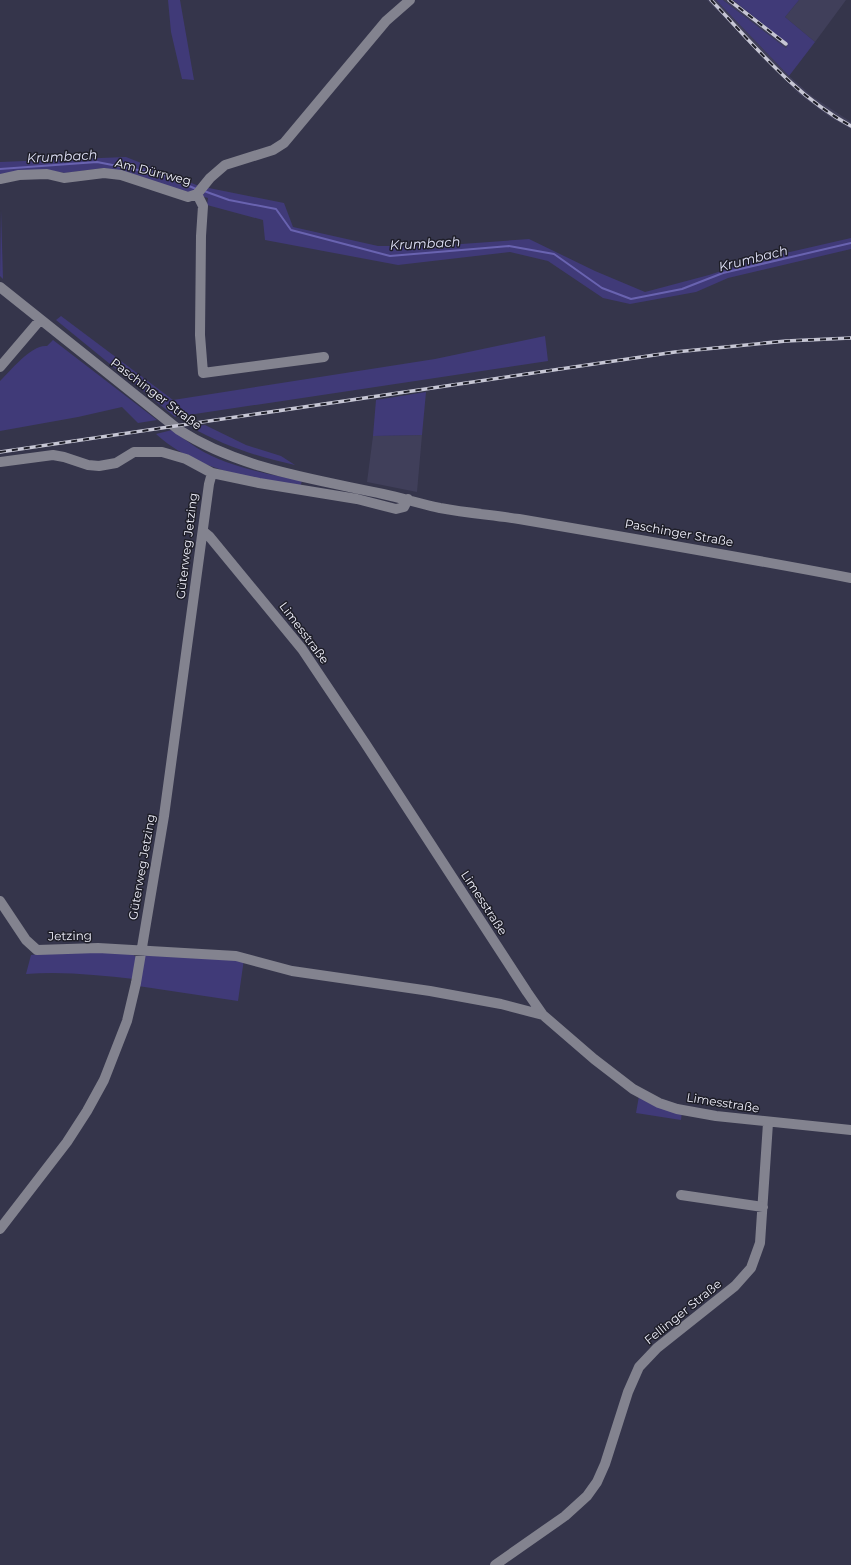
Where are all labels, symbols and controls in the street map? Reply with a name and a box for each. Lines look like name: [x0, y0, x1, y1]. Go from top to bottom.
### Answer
water label: Krumbach: [26, 146, 98, 166]
street label: Am Dürrweg: [113, 155, 193, 188]
water label: Krumbach: [389, 233, 461, 253]
water label: Krumbach: [717, 242, 789, 274]
street label: Paschinger Straße: [108, 355, 205, 433]
street label: Güterweg Jetzing: [173, 492, 200, 600]
street label: Paschinger Straße: [624, 516, 734, 549]
street label: Limesstraße: [276, 599, 333, 667]
street label: Güterweg Jetzing: [125, 813, 158, 921]
street label: Limesstraße: [458, 868, 511, 938]
street label: Jetzing: [47, 928, 92, 943]
street label: Limesstraße: [686, 1089, 761, 1116]
street label: Fellinger Straße: [641, 1276, 724, 1347]

